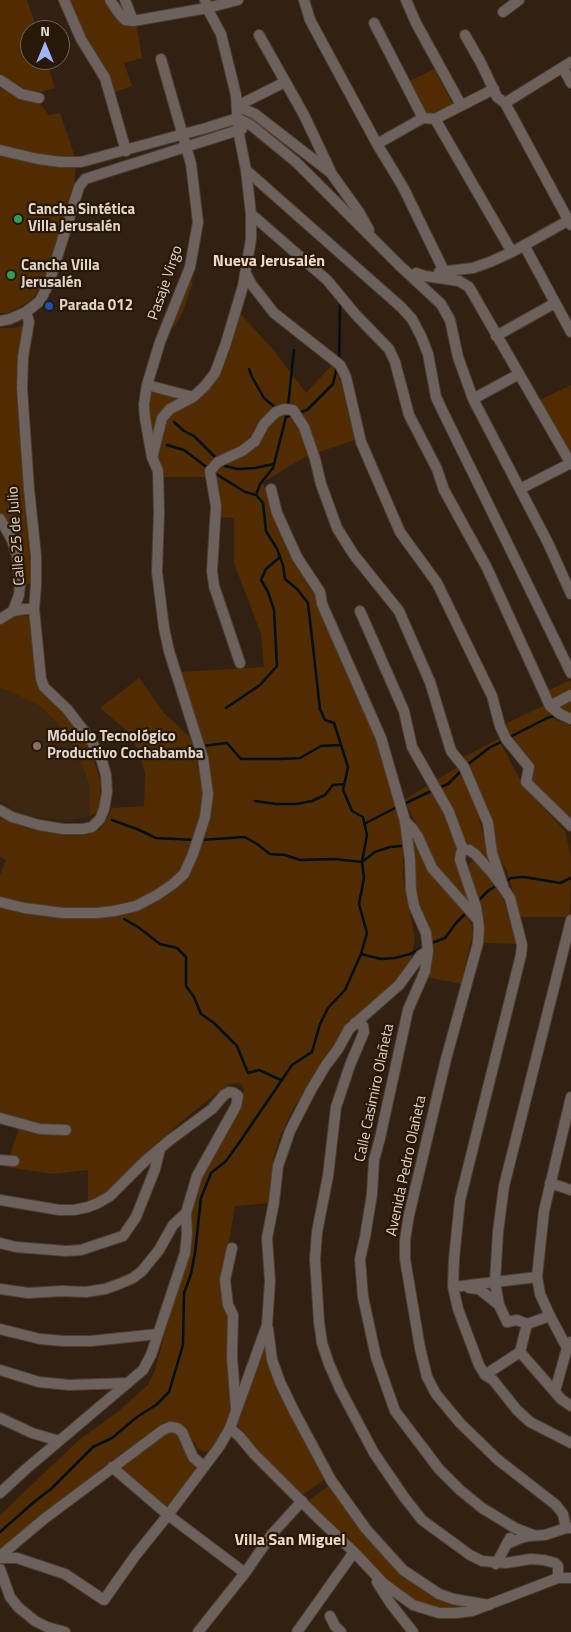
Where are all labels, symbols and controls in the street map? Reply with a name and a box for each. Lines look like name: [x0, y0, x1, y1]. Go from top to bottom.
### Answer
north arrow: [20, 20, 70, 70]
text: N: [40, 20, 50, 41]
place label: Cancha Sintética Villa Jerusalén: [28, 201, 135, 236]
marker: Cancha Sintética Villa Jerusalén: [12, 213, 24, 225]
street label: Pasaje Virgo: [145, 243, 187, 323]
district label: Nueva Jerusalén: [213, 252, 325, 272]
place label: Cancha Villa Jerusalén: [21, 257, 100, 292]
marker: Cancha Villa Jerusalén: [5, 269, 17, 281]
place label: Parada 012: [59, 297, 133, 315]
marker: Parada 012: [43, 300, 55, 312]
street label: Calle 25 de Julio: [5, 486, 29, 586]
place label: Módulo Tecnológico Productivo Cochabamba: [47, 728, 203, 763]
marker: Módulo Tecnológico Productivo Cochabamba: [31, 740, 43, 752]
street label: Calle Casimiro Olañeta: [352, 1022, 398, 1164]
street label: Avenida Pedro Olañeta: [383, 1094, 431, 1238]
district label: Villa San Miguel: [234, 1531, 346, 1551]

